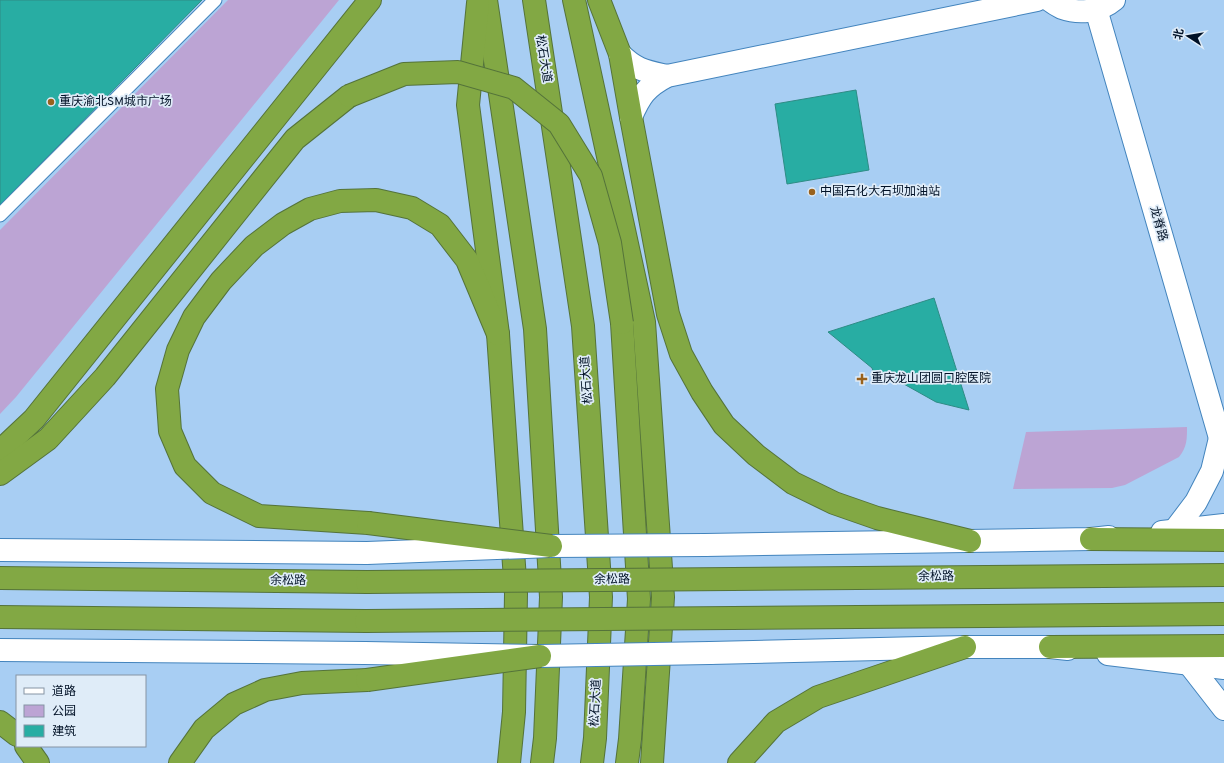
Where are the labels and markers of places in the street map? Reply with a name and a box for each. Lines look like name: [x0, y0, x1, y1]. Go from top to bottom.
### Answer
place label: 重庆渝北SM城市广场: [59, 94, 172, 110]
marker: 重庆渝北SM城市广场: [46, 97, 56, 107]
place label: 中国石化大石坝加油站: [820, 184, 940, 200]
marker: 中国石化大石坝加油站: [807, 187, 817, 197]
place label: 重庆龙山团圆口腔医院: [871, 371, 991, 387]
marker: 重庆龙山团圆口腔医院: [856, 373, 868, 385]

